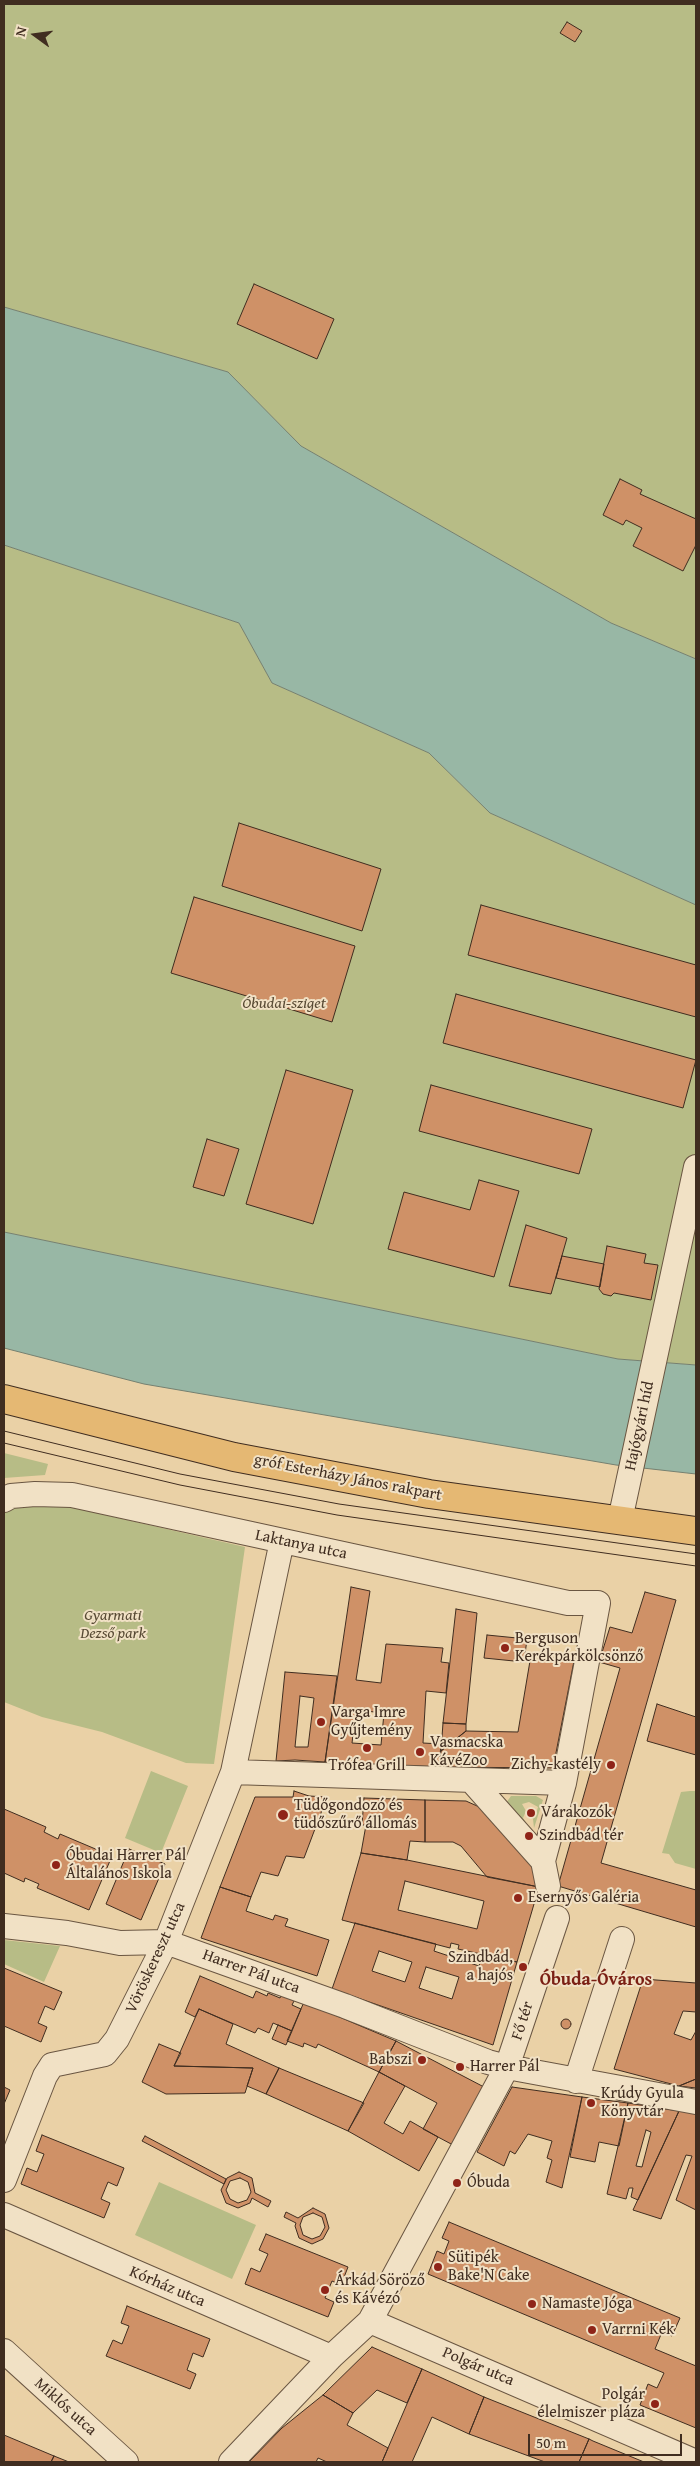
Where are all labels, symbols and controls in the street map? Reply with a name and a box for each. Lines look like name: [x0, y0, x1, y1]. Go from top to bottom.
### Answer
north arrow: [10, 10, 60, 60]
text: N: [10, 24, 31, 38]
park label: Óbudai-sziget: [242, 994, 326, 1014]
street label: Hajógyári híd: [621, 1380, 659, 1472]
street label: gróf Esterházy János rakpart: [253, 1450, 443, 1506]
street label: Laktanya utca: [253, 1526, 349, 1564]
park label: Gyarmati Dezső park: [80, 1606, 146, 1644]
place label: Berguson Kerékpárkölcsönző: [515, 1629, 644, 1667]
marker: Berguson Kerékpárkölcsönző: [499, 1642, 511, 1654]
place label: Varga Imre Gyűjtemény: [331, 1703, 412, 1741]
marker: Varga Imre Gyűjtemény: [315, 1716, 327, 1728]
place label: Vasmacska KávéZoo: [430, 1733, 503, 1771]
marker: Trófea Grill: [361, 1742, 373, 1754]
marker: Vasmacska KávéZoo: [414, 1746, 426, 1758]
place label: Zichy-kastély: [511, 1755, 601, 1775]
place label: Trófea Grill: [329, 1756, 405, 1776]
marker: Zichy-kastély: [605, 1759, 617, 1771]
place label: Tüdőgondozó és tüdőszűrő állomás: [294, 1796, 417, 1834]
place label: Várakozók: [541, 1803, 612, 1823]
marker: Várakozók: [525, 1807, 537, 1819]
marker: Tüdőgondozó és tüdőszűrő állomás: [276, 1808, 290, 1822]
place label: Szindbád tér: [539, 1826, 623, 1846]
marker: Szindbád tér: [523, 1830, 535, 1842]
place label: Óbudai Harrer Pál Általános Iskola: [66, 1846, 186, 1884]
marker: Óbudai Harrer Pál Általános Iskola: [50, 1859, 62, 1871]
place label: Esernyős Galéria: [528, 1888, 639, 1908]
marker: Esernyős Galéria: [512, 1892, 524, 1904]
street label: Vöröskereszt utca: [122, 1899, 190, 2017]
street label: Harrer Pál utca: [200, 1946, 302, 1998]
place label: Szindbád, a hajós: [448, 1948, 513, 1986]
marker: Szindbád, a hajós: [517, 1961, 529, 1973]
district label: Óbuda-Óváros: [540, 1969, 652, 1991]
street label: Fő tér: [508, 1999, 538, 2043]
place label: Babszi: [369, 2050, 412, 2070]
marker: Babszi: [416, 2054, 428, 2066]
place label: Harrer Pál: [470, 2057, 539, 2077]
marker: Harrer Pál: [454, 2061, 466, 2073]
place label: Krúdy Gyula Könyvtár: [601, 2084, 684, 2122]
marker: Krúdy Gyula Könyvtár: [585, 2097, 597, 2109]
place label: Óbuda: [467, 2173, 510, 2193]
marker: Óbuda: [451, 2177, 463, 2189]
place label: Sütipék Bake'N Cake: [448, 2248, 530, 2286]
marker: Sütipék Bake'N Cake: [432, 2261, 444, 2273]
street label: Kórház utca: [126, 2262, 208, 2312]
place label: Árkád Söröző és Kávézó: [335, 2271, 425, 2309]
marker: Árkád Söröző és Kávézó: [319, 2284, 331, 2296]
place label: Namaste Jóga: [542, 2294, 632, 2314]
marker: Namaste Jóga: [526, 2298, 538, 2310]
place label: Varrni Kék: [602, 2320, 674, 2340]
marker: Varrni Kék: [586, 2324, 598, 2336]
street label: Polgár utca: [439, 2343, 517, 2391]
street label: Miklós utca: [30, 2374, 100, 2440]
place label: Polgár élelmiszer pláza: [537, 2385, 645, 2423]
marker: Polgár élelmiszer pláza: [649, 2398, 661, 2410]
scale bar: [530, 2424, 684, 2456]
text: 50 m: [536, 2432, 566, 2453]

